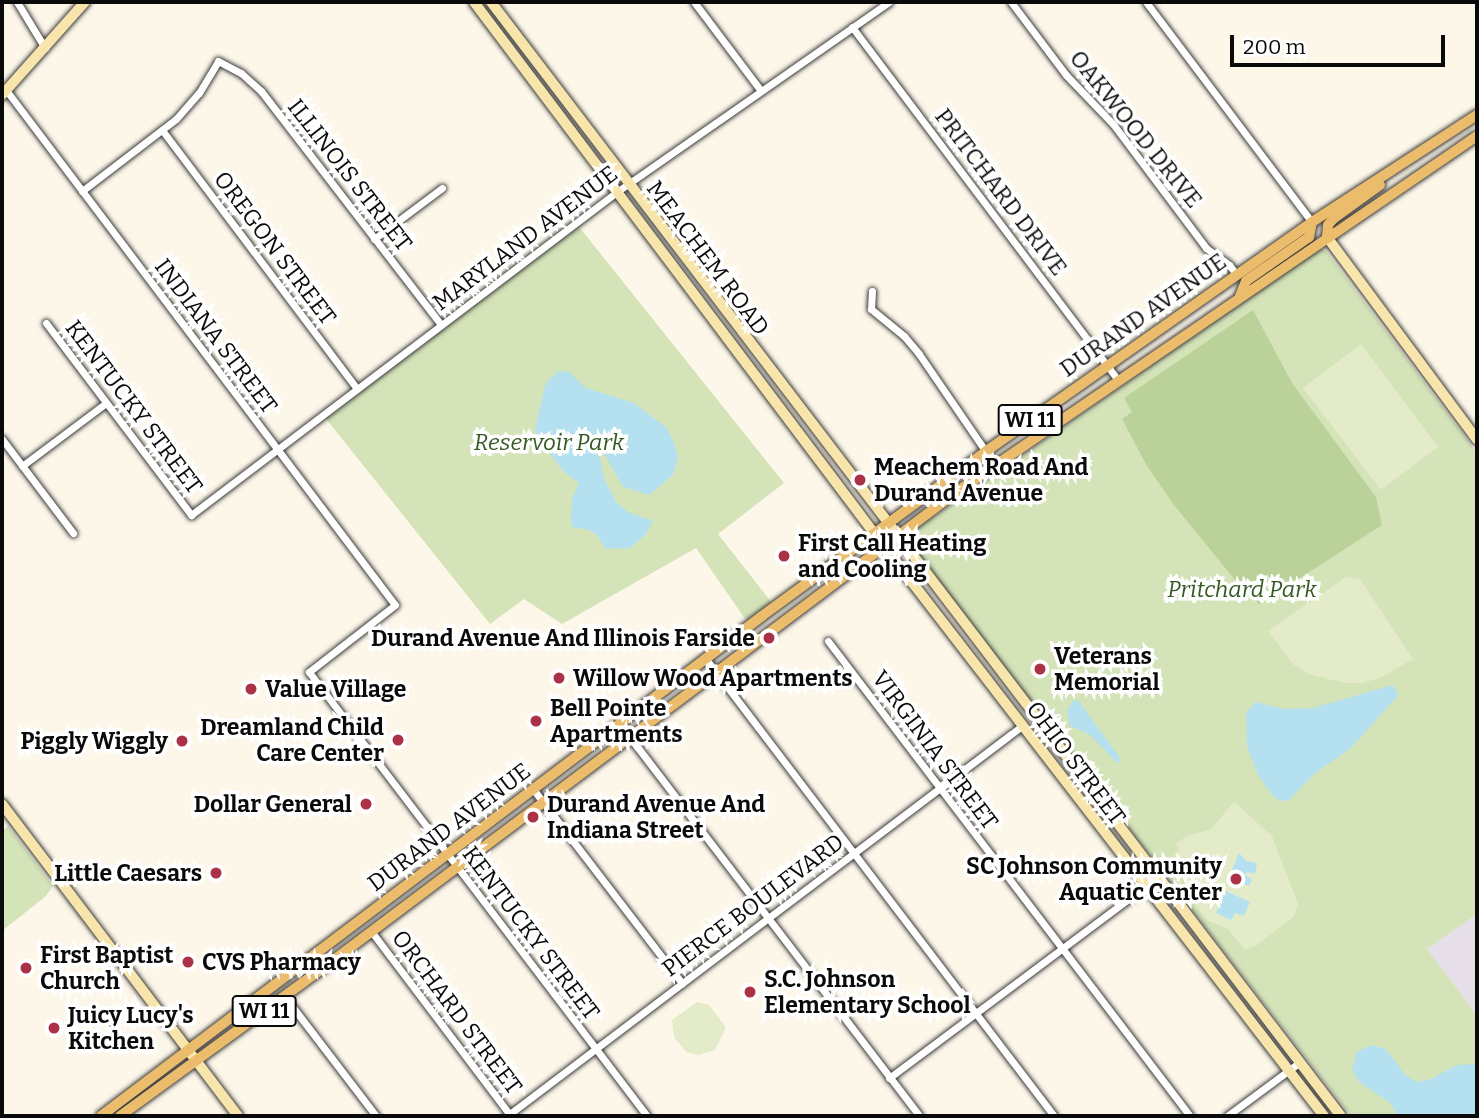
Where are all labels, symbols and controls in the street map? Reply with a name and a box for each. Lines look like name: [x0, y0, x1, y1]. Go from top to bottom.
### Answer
scale bar: [1234, 21, 1449, 65]
text: 200 m: [1243, 34, 1306, 60]
street label: OAKWOOD DRIVE: [1064, 45, 1208, 213]
street label: ILLINOIS STREET: [282, 94, 418, 256]
street label: PRITCHARD DRIVE: [929, 103, 1073, 281]
street label: MARYLAND AVENUE: [427, 160, 623, 316]
street label: OREGON STREET: [208, 166, 342, 330]
street label: MEACHEM ROAD: [641, 175, 775, 341]
street label: DURAND AVENUE: [1055, 247, 1231, 383]
street label: INDIANA STREET: [149, 253, 283, 419]
street label: KENTUCKY STREET: [60, 315, 208, 499]
road number: WI 11: [997, 402, 1063, 438]
park label: Reservoir Park: [474, 428, 624, 456]
place label: Meachem Road And Durand Avenue: [874, 453, 1088, 507]
marker: Meachem Road And Durand Avenue: [852, 472, 868, 488]
place label: First Call Heating and Cooling: [798, 529, 986, 583]
marker: First Call Heating and Cooling: [776, 548, 792, 564]
park label: Pritchard Park: [1167, 575, 1317, 603]
place label: Durand Avenue And Illinois Farside: [371, 624, 755, 652]
marker: Durand Avenue And Illinois Farside: [761, 630, 777, 646]
place label: Veterans Memorial: [1054, 642, 1160, 696]
marker: Veterans Memorial: [1032, 661, 1048, 677]
place label: Willow Wood Apartments: [573, 664, 853, 692]
street label: VIRGINIA STREET: [866, 665, 1004, 835]
marker: Willow Wood Apartments: [551, 670, 567, 686]
place label: Value Village: [265, 675, 406, 703]
marker: Value Village: [243, 681, 259, 697]
place label: Bell Pointe Apartments: [550, 694, 683, 748]
street label: OHIO STREET: [1021, 696, 1131, 830]
place label: Dreamland Child Care Center: [200, 713, 384, 767]
marker: Bell Pointe Apartments: [528, 713, 544, 729]
place label: Piggly Wiggly: [20, 727, 168, 755]
marker: Dreamland Child Care Center: [390, 732, 406, 748]
marker: Piggly Wiggly: [174, 733, 190, 749]
street label: DURAND AVENUE: [362, 757, 536, 897]
place label: Dollar General: [194, 790, 352, 818]
place label: Durand Avenue And Indiana Street: [547, 790, 765, 844]
marker: Dollar General: [358, 796, 374, 812]
marker: Durand Avenue And Indiana Street: [525, 809, 541, 825]
street label: PIERCE BOULEVARD: [657, 828, 849, 982]
street label: KENTUCKY STREET: [457, 841, 605, 1025]
place label: SC Johnson Community Aquatic Center: [966, 852, 1222, 906]
place label: Little Caesars: [54, 859, 202, 887]
marker: Little Caesars: [208, 865, 224, 881]
marker: SC Johnson Community Aquatic Center: [1228, 871, 1244, 887]
street label: ORCHARD STREET: [386, 924, 528, 1100]
place label: First Baptist Church: [40, 941, 173, 995]
place label: CVS Pharmacy: [202, 948, 361, 976]
marker: CVS Pharmacy: [180, 954, 196, 970]
marker: First Baptist Church: [18, 960, 34, 976]
place label: S.C. Johnson Elementary School: [764, 965, 971, 1019]
marker: S.C. Johnson Elementary School: [742, 984, 758, 1000]
road number: WI 11: [231, 993, 297, 1028]
place label: Juicy Lucy's Kitchen: [68, 1001, 193, 1055]
marker: Juicy Lucy's Kitchen: [46, 1020, 62, 1036]

